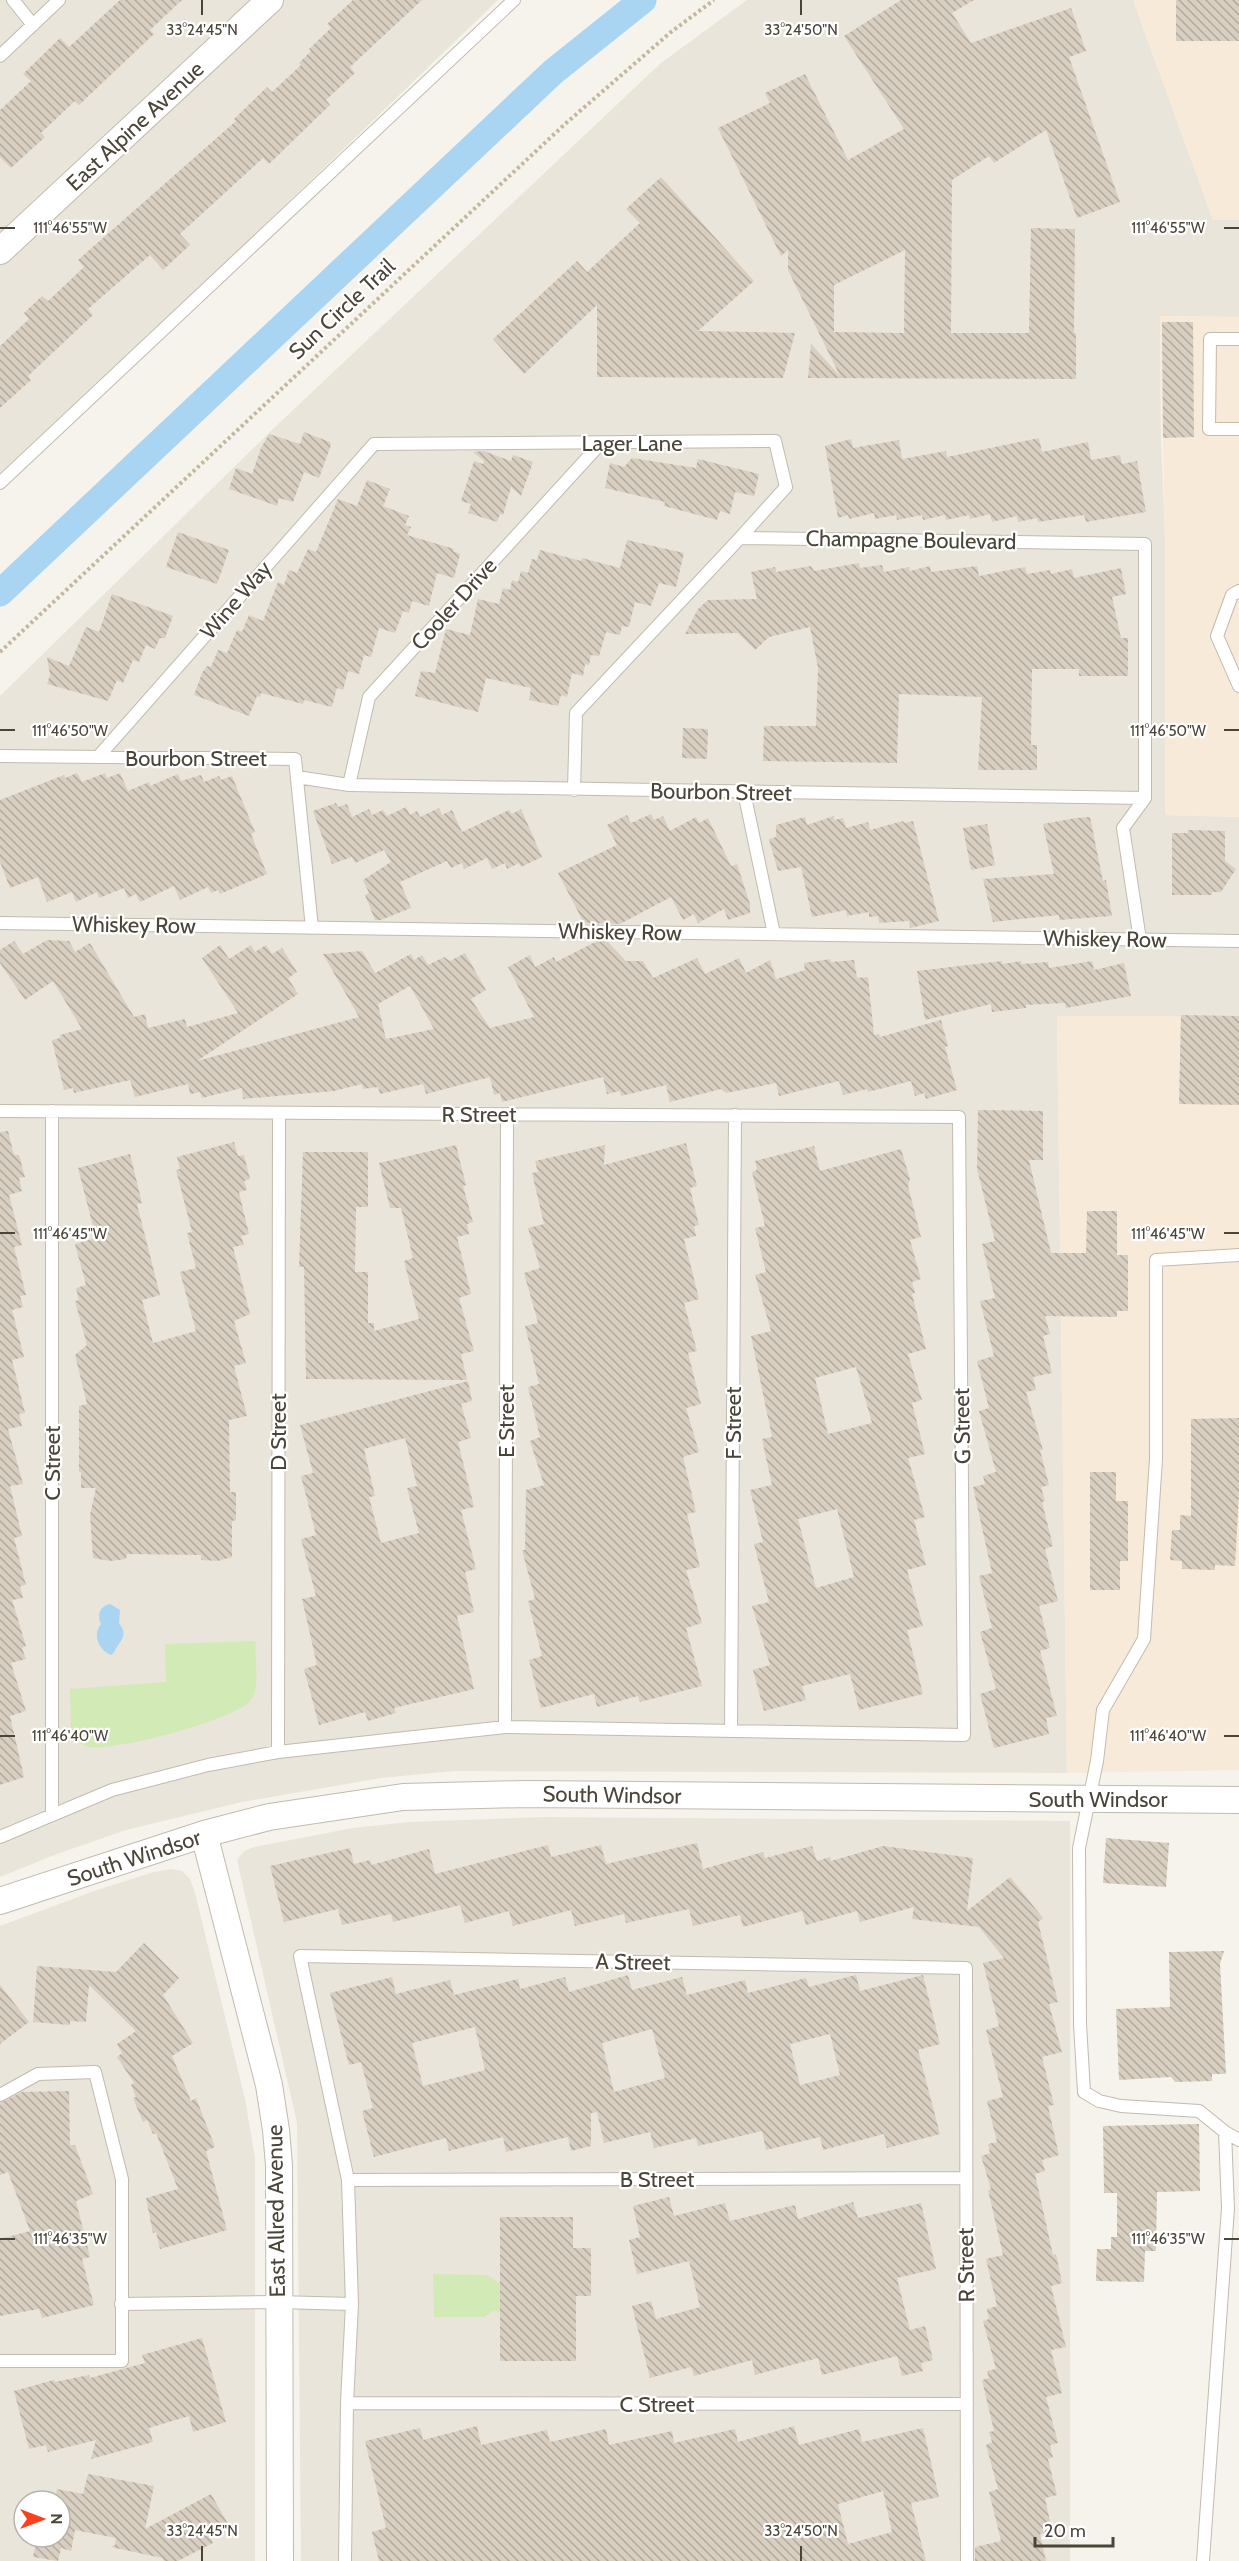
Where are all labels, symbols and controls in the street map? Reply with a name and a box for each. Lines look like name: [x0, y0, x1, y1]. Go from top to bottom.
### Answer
text: 33°24'45"N: [166, 21, 238, 39]
text: 33°24'50"N: [764, 21, 838, 39]
street label: East Alpine Avenue: [61, 55, 209, 197]
text: 111°46'55"W: [33, 219, 108, 237]
text: 111°46'55"W: [1131, 219, 1206, 237]
street label: Sun Circle Trail: [283, 252, 401, 365]
street label: Lager Lane: [582, 430, 682, 457]
street label: Champagne Boulevard: [805, 525, 1017, 555]
street label: Cooler Drive: [405, 552, 503, 656]
street label: Wine Way: [195, 555, 277, 645]
text: 111°46'50"W: [32, 722, 109, 740]
text: 111°46'50"W: [1130, 722, 1207, 740]
street label: Bourbon Street: [125, 745, 267, 772]
street label: Bourbon Street: [650, 777, 793, 807]
street label: Whiskey Row: [72, 910, 196, 940]
street label: Whiskey Row: [558, 917, 682, 947]
street label: Whiskey Row: [1043, 924, 1167, 954]
street label: R Street: [442, 1101, 517, 1128]
text: 111°46'45"W: [33, 1225, 108, 1243]
text: 111°46'45"W: [1131, 1225, 1206, 1243]
street label: E Street: [493, 1384, 520, 1458]
street label: F Street: [720, 1386, 747, 1460]
street label: G Street: [948, 1387, 976, 1464]
street label: D Street: [265, 1393, 292, 1471]
street label: C Street: [39, 1425, 66, 1501]
text: 111°46'40"W: [32, 1727, 109, 1745]
text: 111°46'40"W: [1130, 1727, 1207, 1745]
street label: South Windsor: [542, 1780, 682, 1810]
street label: South Windsor: [1029, 1786, 1167, 1813]
street label: South Windsor: [64, 1824, 204, 1892]
street label: A Street: [595, 1948, 671, 1976]
street label: East Allred Avenue: [261, 2124, 291, 2298]
street label: B Street: [620, 2166, 695, 2193]
street label: R Street: [952, 2227, 980, 2303]
text: 111°46'35"W: [33, 2230, 108, 2248]
text: 111°46'35"W: [1131, 2230, 1206, 2248]
street label: C Street: [619, 2391, 695, 2418]
north arrow: [12, 2489, 72, 2549]
scale bar: [1035, 2510, 1113, 2548]
text: N: [47, 2513, 66, 2525]
text: 20 m: [1044, 2520, 1086, 2542]
text: 33°24'45"N: [166, 2522, 238, 2540]
text: 33°24'50"N: [764, 2522, 838, 2540]

